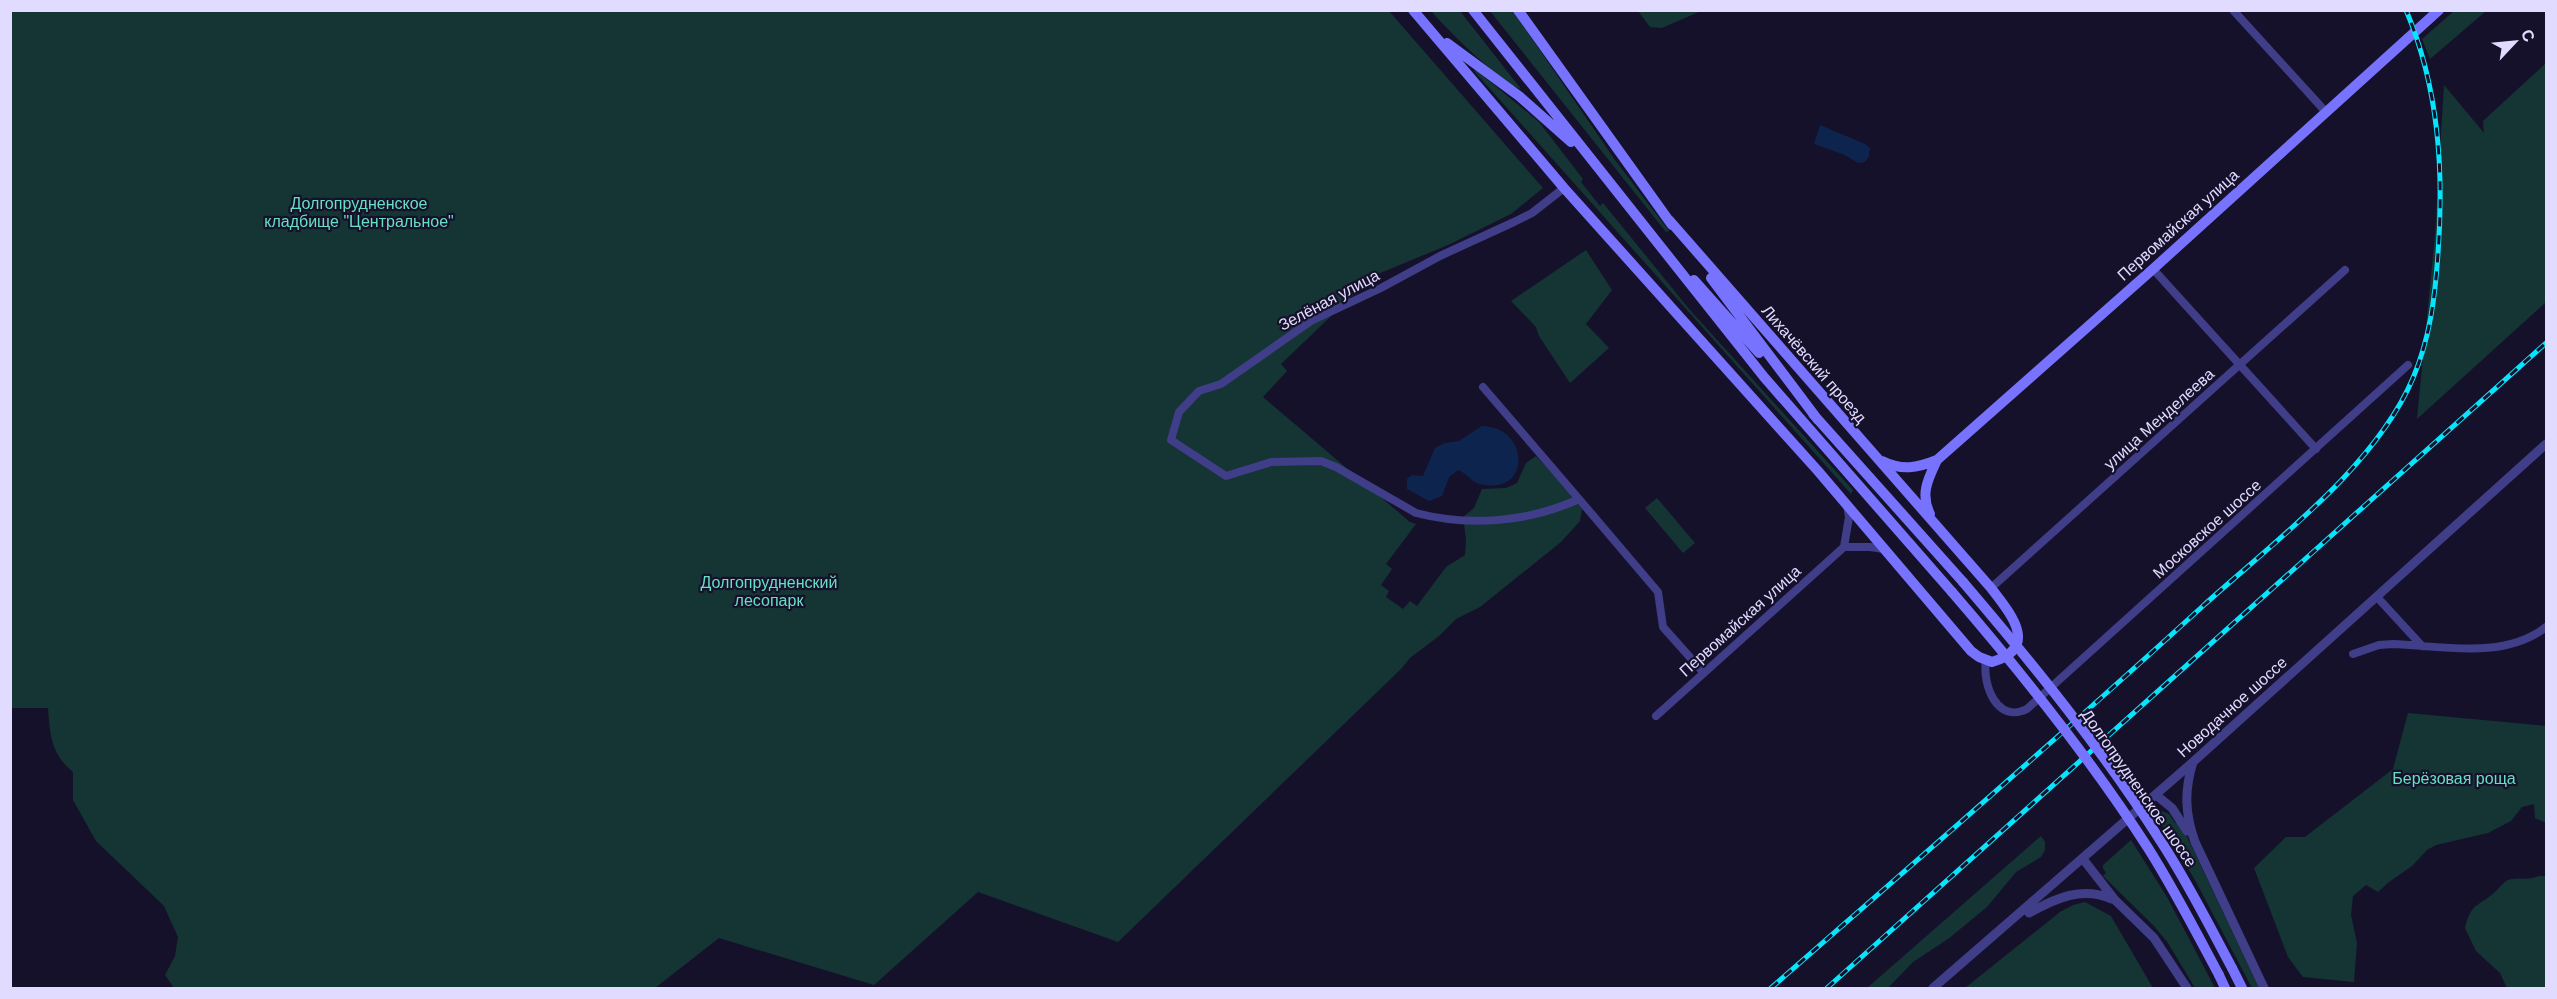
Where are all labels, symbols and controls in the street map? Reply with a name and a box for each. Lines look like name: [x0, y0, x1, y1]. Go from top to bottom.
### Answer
north arrow: [2485, 12, 2545, 72]
text: С: [2518, 27, 2538, 45]
street label: Первомайская улица: [2114, 166, 2242, 284]
park label: Долгопрудненское кладбище "Центральное": [264, 195, 454, 230]
street label: Зелёная улица: [1276, 266, 1382, 334]
street label: Лихачёвский проезд: [1758, 302, 1870, 427]
street label: улица Менделеева: [2101, 365, 2217, 473]
street label: Московское шоссе: [2150, 476, 2264, 582]
street label: Первомайская улица: [1676, 562, 1804, 680]
park label: Долгопрудненский лесопарк: [701, 574, 837, 609]
street label: Новодачное шоссе: [2174, 653, 2290, 761]
street label: Долгопрудненское шоссе: [2078, 706, 2200, 870]
park label: Берёзовая роща: [2392, 770, 2516, 787]

